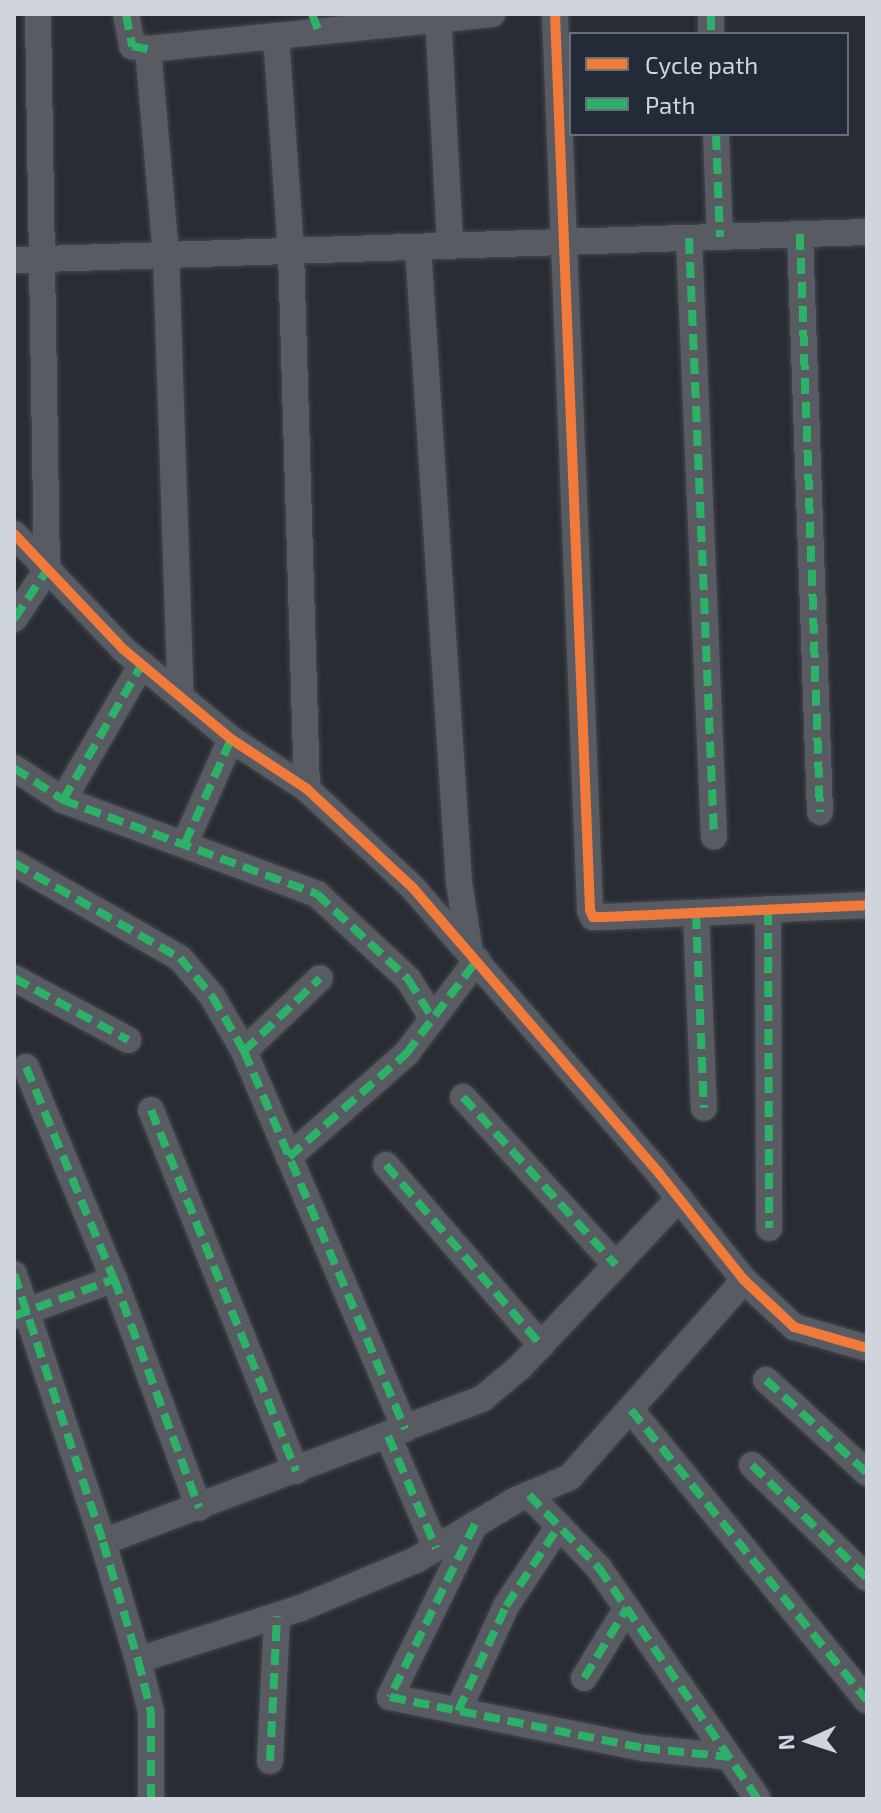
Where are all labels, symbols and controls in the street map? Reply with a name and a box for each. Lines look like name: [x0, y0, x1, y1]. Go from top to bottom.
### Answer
legend: [569, 32, 849, 136]
text: Cycle path: [645, 50, 758, 79]
text: Path: [645, 90, 695, 119]
north arrow: [769, 1701, 849, 1781]
text: N: [772, 1734, 798, 1751]

